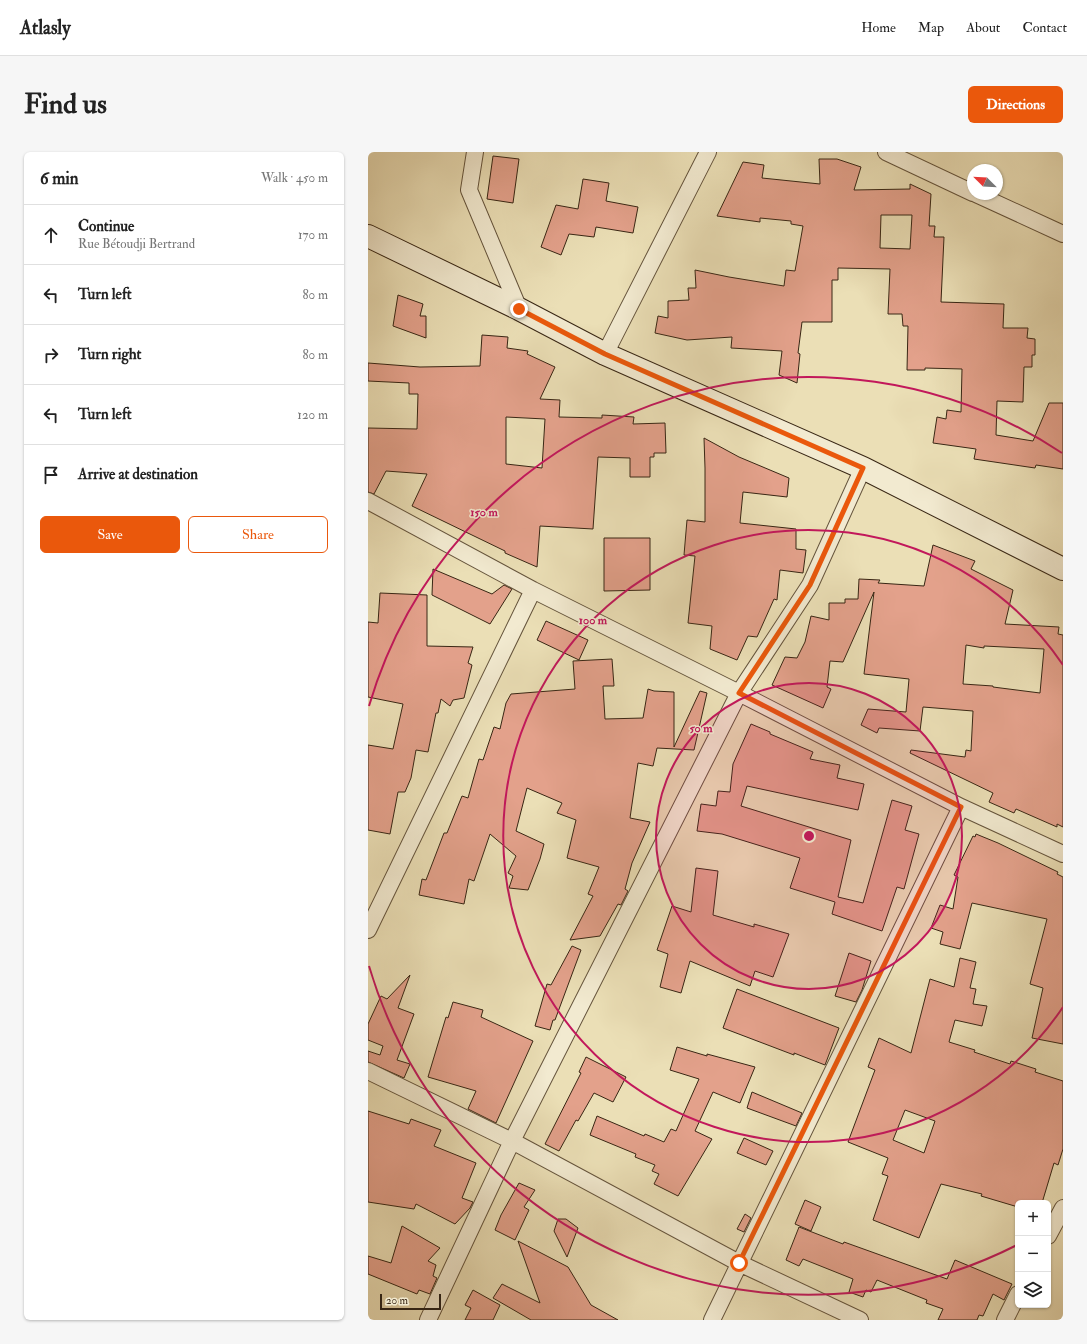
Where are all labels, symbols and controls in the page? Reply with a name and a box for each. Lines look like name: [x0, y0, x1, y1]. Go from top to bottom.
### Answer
text: Atlasly: [20, 16, 71, 40]
text: Home: [861, 19, 896, 36]
text: Map: [918, 19, 944, 36]
text: About: [966, 19, 1000, 36]
text: Contact: [1022, 19, 1067, 36]
button: Directions: [968, 86, 1063, 123]
text: Find us: [24, 87, 107, 122]
north arrow: [967, 164, 1003, 200]
text: 6 min: [40, 168, 79, 189]
text: Walk · 450 m: [261, 170, 328, 186]
text: Continue: [78, 217, 134, 236]
icon: ahead: [40, 224, 62, 246]
text: 170 m: [298, 227, 328, 243]
text: Rue Bétoudji Bertrand: [78, 236, 195, 252]
icon: left: [40, 284, 62, 306]
text: Turn left: [78, 285, 132, 304]
text: 80 m: [302, 287, 328, 303]
route end: [510, 300, 528, 318]
icon: right: [40, 344, 62, 366]
text: Turn right: [78, 345, 141, 364]
text: 80 m: [302, 347, 328, 363]
icon: left: [40, 404, 62, 426]
text: Turn left: [78, 405, 132, 424]
text: 120 m: [297, 407, 328, 423]
icon: arrive: [40, 464, 62, 486]
text: Arrive at destination: [78, 465, 198, 484]
text: 150 m: [470, 505, 498, 520]
button: Save: [40, 516, 180, 553]
button: Share: [188, 516, 328, 553]
text: 100 m: [579, 613, 608, 628]
text: 50 m: [689, 721, 713, 736]
centre of rings: [802, 829, 816, 843]
map controls: [1015, 1200, 1051, 1308]
button: +: [1015, 1200, 1051, 1236]
button: −: [1015, 1236, 1051, 1272]
route start: [730, 1254, 748, 1272]
button: layers: [1015, 1272, 1051, 1308]
scale bar: [380, 1292, 441, 1311]
text: 20 m: [386, 1294, 408, 1307]

